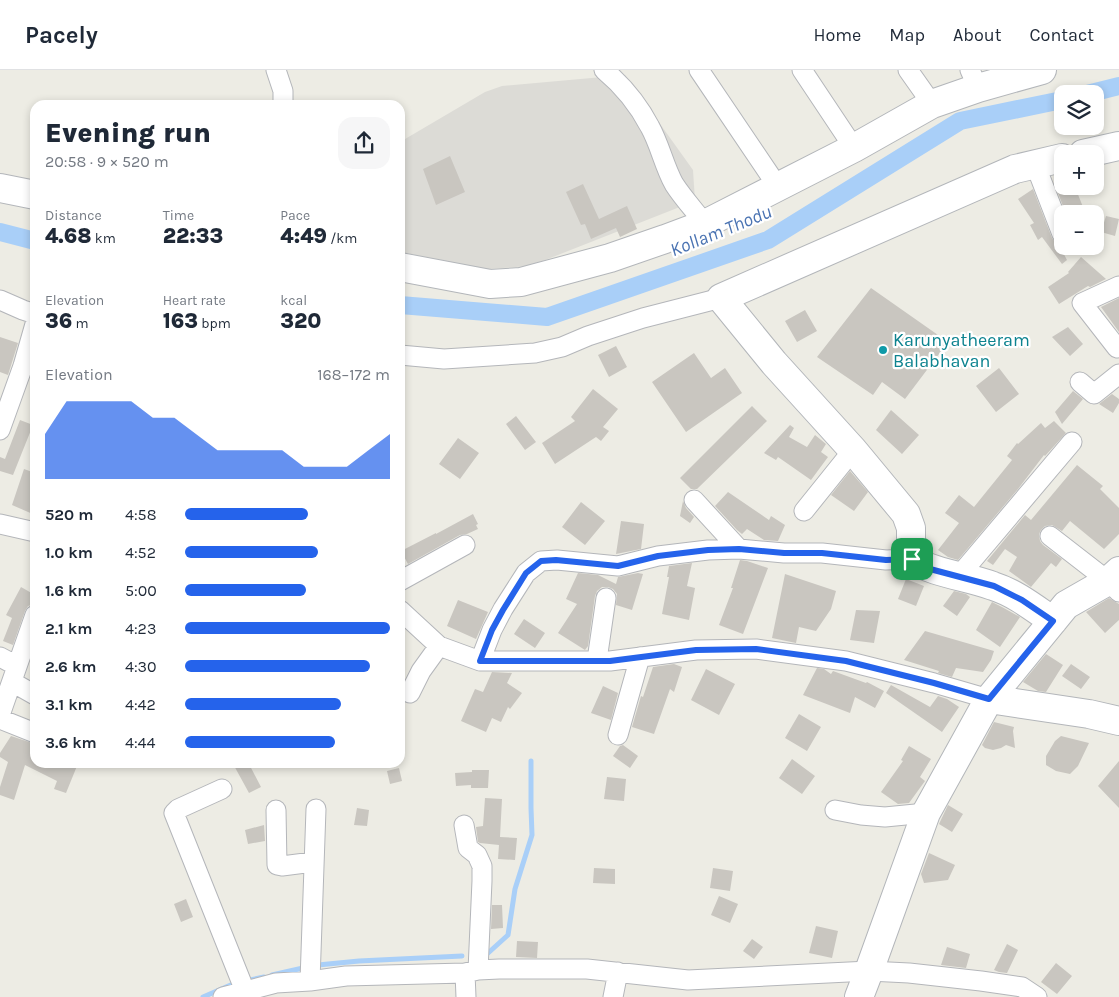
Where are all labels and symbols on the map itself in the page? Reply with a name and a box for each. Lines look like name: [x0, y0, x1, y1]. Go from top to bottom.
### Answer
water label: Kollam Thodu: [667, 201, 775, 261]
place label: Karunyatheeram Balabhavan: [893, 329, 1030, 372]
marker: Karunyatheeram Balabhavan: [877, 344, 889, 356]
pin: [891, 538, 933, 580]

